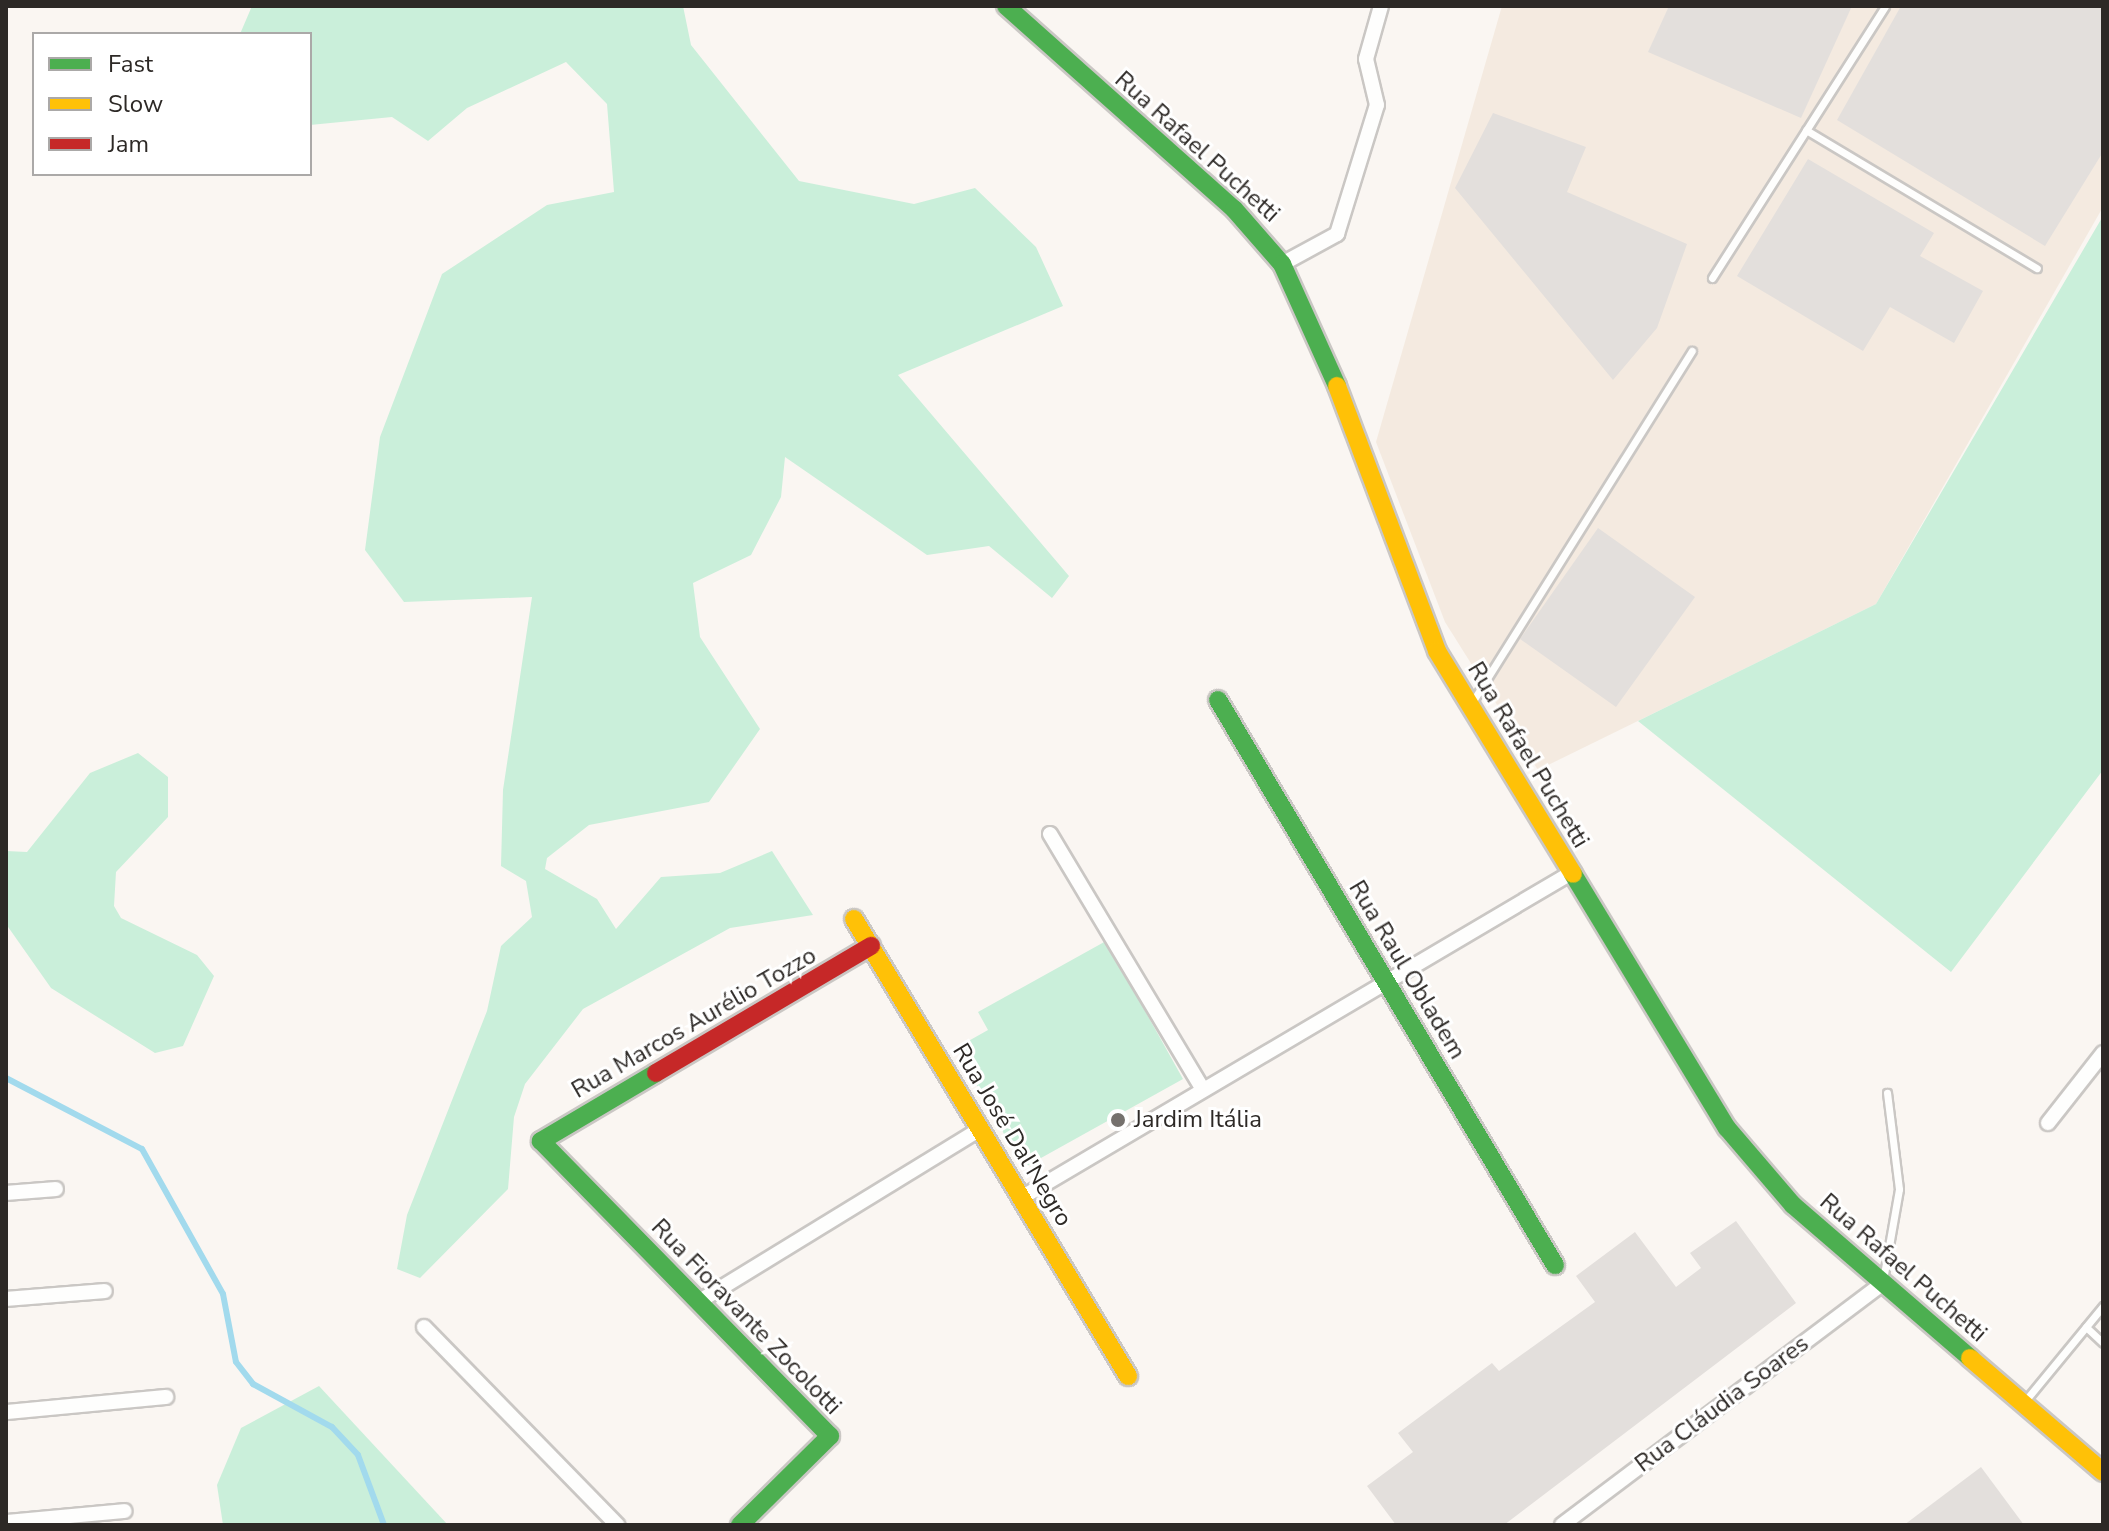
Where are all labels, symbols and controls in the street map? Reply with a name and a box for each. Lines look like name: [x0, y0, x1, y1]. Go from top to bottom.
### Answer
legend: [32, 32, 312, 176]
text: Fast: [108, 48, 153, 80]
street label: Rua Rafael Puchetti: [1109, 65, 1285, 229]
text: Slow: [108, 88, 163, 120]
text: Jam: [108, 128, 149, 160]
street label: Rua Rafael Puchetti: [1461, 657, 1595, 853]
street label: Rua Raul Obladem: [1342, 875, 1472, 1065]
street label: Rua Marcos Aurélio Tozzo: [567, 941, 821, 1105]
street label: Rua José Dal'Negro: [946, 1038, 1078, 1232]
place label: Jardim Itália: [1134, 1106, 1262, 1134]
marker: Jardim Itália: [1109, 1111, 1127, 1129]
street label: Rua Rafael Puchetti: [1814, 1188, 1992, 1348]
street label: Rua Fioravante Zocolotti: [645, 1213, 847, 1421]
street label: Rua Cláudia Soares: [1630, 1329, 1814, 1479]

